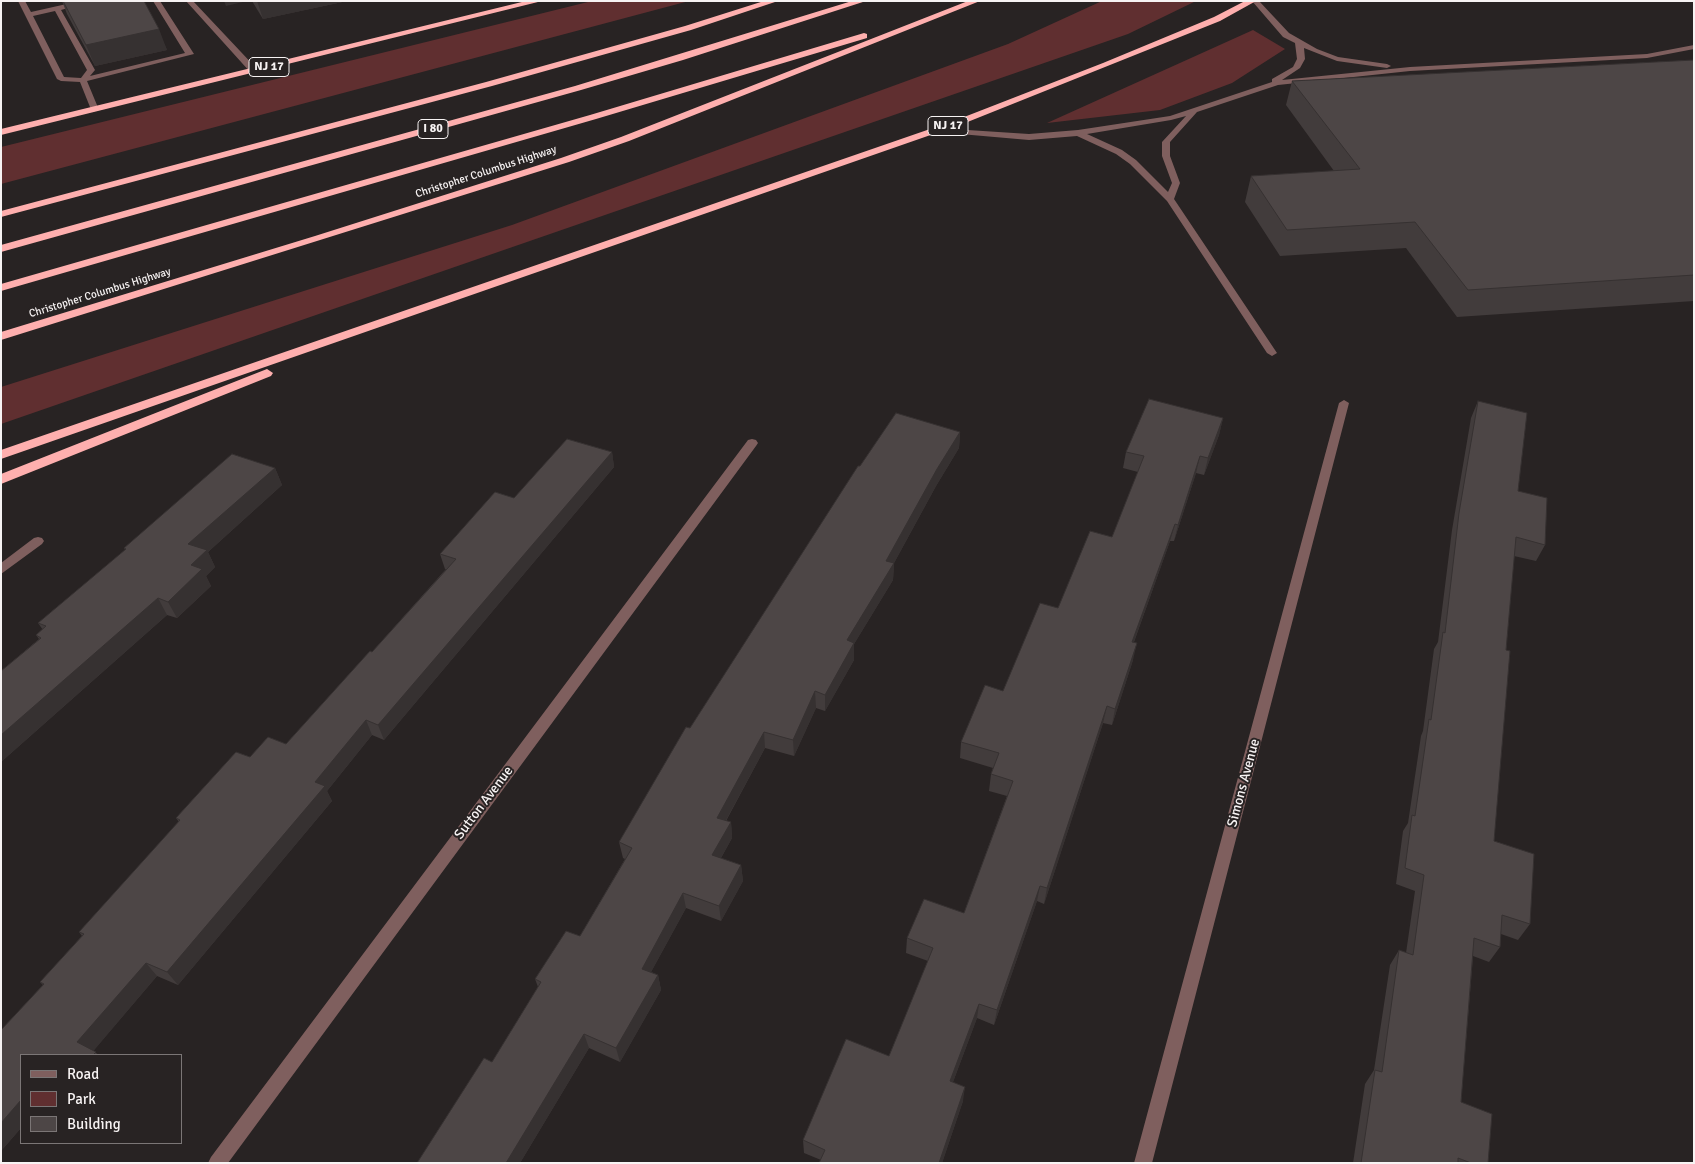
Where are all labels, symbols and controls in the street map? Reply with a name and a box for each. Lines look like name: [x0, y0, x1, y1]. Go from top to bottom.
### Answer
road number: NJ 17: [249, 58, 289, 76]
road number: NJ 17: [928, 116, 968, 136]
road number: I 80: [418, 120, 448, 138]
street label: Christopher Columbus Highway: [414, 143, 558, 201]
street label: Christopher Columbus Highway: [27, 265, 173, 321]
street label: Simons Avenue: [1224, 737, 1264, 829]
street label: Sutton Avenue: [451, 763, 517, 843]
legend: [20, 1054, 182, 1144]
text: Road: [67, 1065, 99, 1083]
text: Park: [67, 1090, 96, 1108]
text: Building: [67, 1115, 121, 1133]

